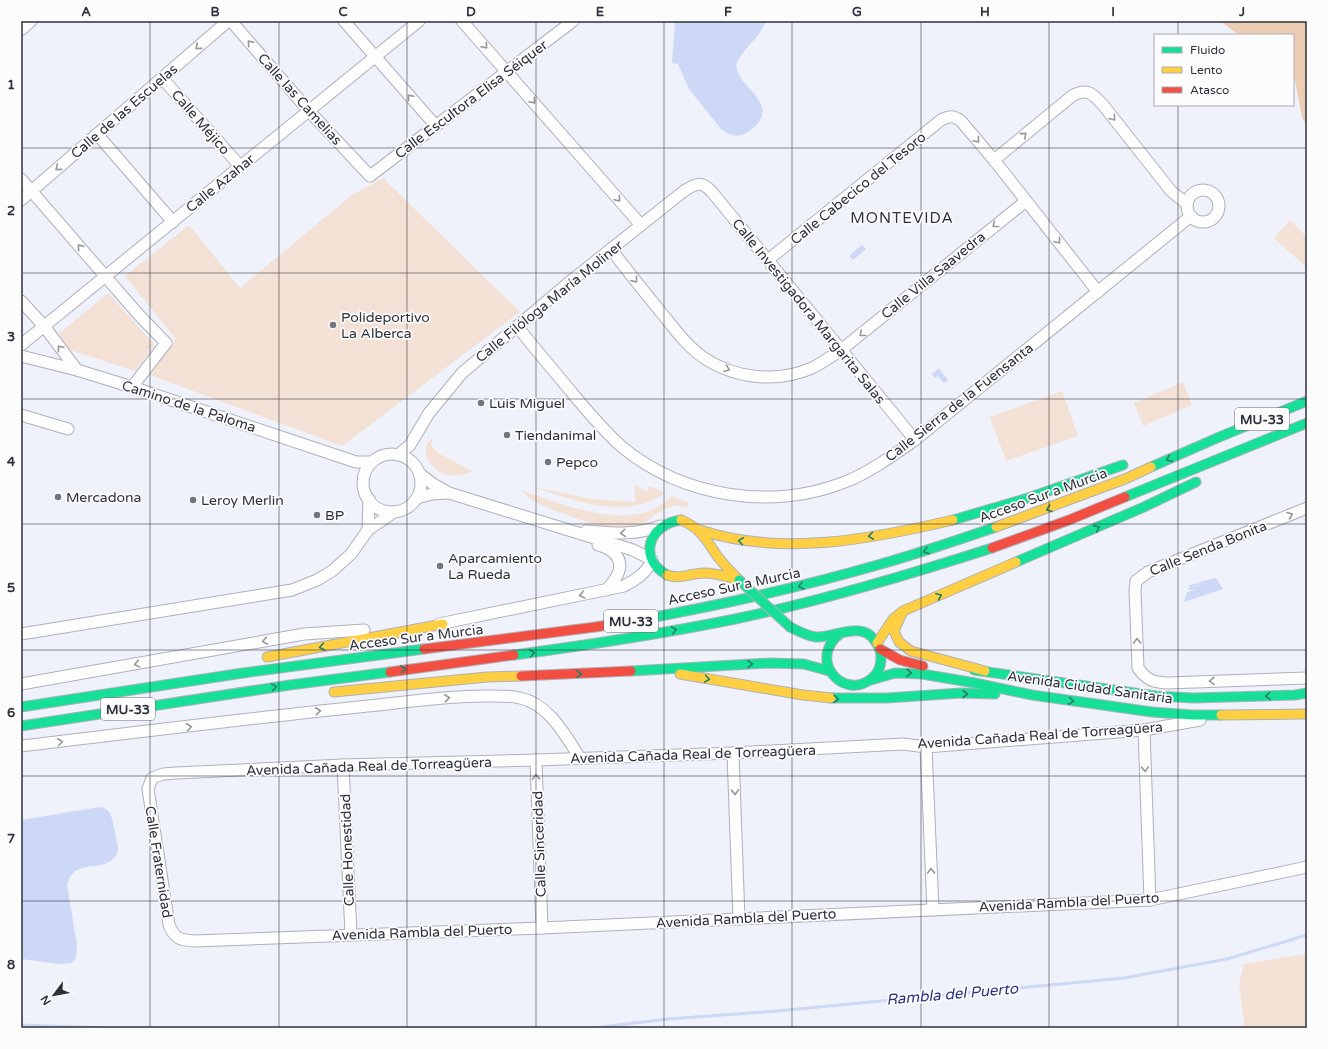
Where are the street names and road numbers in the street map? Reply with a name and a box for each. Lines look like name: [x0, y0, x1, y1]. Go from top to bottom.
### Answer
street label: Calle Escultora Elisa Séiquer: [392, 36, 551, 162]
street label: Calle las Camelias: [254, 50, 346, 149]
street label: Calle de las Escuelas: [68, 60, 181, 162]
street label: Calle Méjico: [168, 86, 233, 158]
street label: Calle Cabecico del Tesoro: [787, 128, 929, 248]
street label: Calle Azahar: [183, 150, 258, 216]
street label: Calle Investigadora Margarita Salas: [729, 215, 889, 408]
street label: Calle Villa Saavedra: [878, 228, 989, 323]
street label: Calle Filóloga María Moliner: [472, 236, 627, 366]
street label: Calle Sierra de la Fuensanta: [882, 339, 1037, 465]
street label: Camino de la Paloma: [120, 377, 258, 436]
road number: MU-33: [1235, 408, 1289, 430]
street label: Acceso Sur a Murcia: [977, 464, 1110, 527]
street label: Calle Senda Bonita: [1147, 517, 1269, 580]
street label: Acceso Sur a Murcia: [666, 564, 802, 609]
road number: MU-33: [604, 610, 658, 632]
street label: Acceso Sur a Murcia: [348, 621, 484, 654]
street label: Avenida Ciudad Sanitaria: [1006, 667, 1174, 708]
road number: MU-33: [101, 698, 155, 720]
street label: Avenida Cañada Real de Torreagüera: [917, 718, 1163, 753]
street label: Avenida Cañada Real de Torreagüera: [570, 742, 816, 767]
street label: Avenida Cañada Real de Torreagüera: [246, 754, 492, 779]
street label: Calle Sinceridad: [529, 791, 550, 897]
street label: Calle Honestidad: [337, 793, 358, 907]
street label: Calle Fraternidad: [141, 805, 176, 919]
street label: Avenida Rambla del Puerto: [978, 889, 1160, 916]
street label: Avenida Rambla del Puerto: [655, 905, 837, 932]
street label: Avenida Rambla del Puerto: [331, 921, 513, 944]

